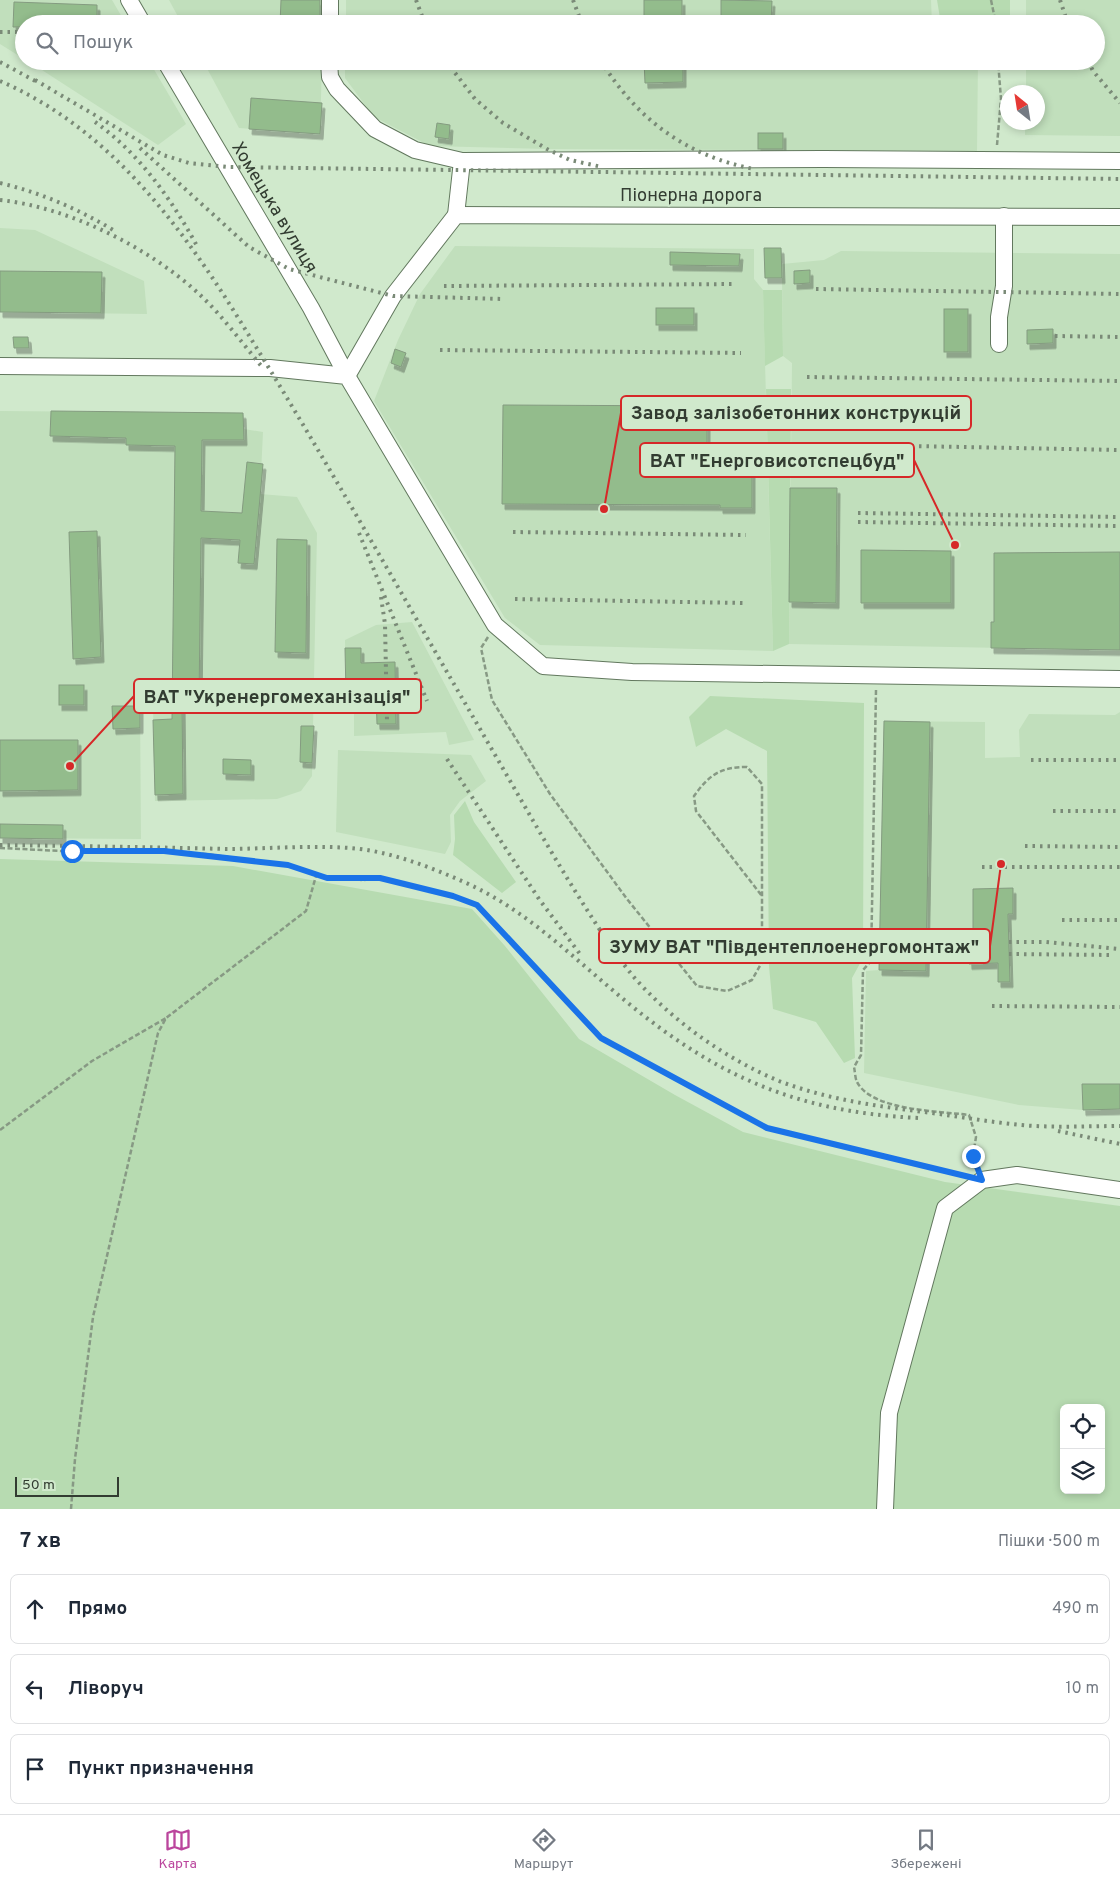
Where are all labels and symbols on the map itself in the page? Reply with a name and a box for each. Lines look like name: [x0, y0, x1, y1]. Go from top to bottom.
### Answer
north arrow: [1000, 85, 1045, 130]
street label: Хомецька вулиця: [225, 138, 322, 278]
street label: Піонерна дорога: [620, 185, 762, 208]
callout: Завод залізобетонних конструкцій: [621, 396, 971, 430]
text: Завод залізобетонних конструкцій: [631, 402, 961, 426]
callout: ВАТ "Енерговисотспецбуд": [640, 443, 914, 477]
text: ВАТ "Енерговисотспецбуд": [650, 450, 904, 474]
callout: ВАТ "Укренергомеханізація": [134, 679, 421, 713]
text: ВАТ "Укренергомеханізація": [143, 686, 411, 710]
route start: [61, 840, 84, 863]
callout: ЗУМУ ВАТ "Південтеплоенергомонтаж": [599, 929, 990, 963]
text: ЗУМУ ВАТ "Південтеплоенергомонтаж": [609, 936, 979, 960]
route end: [962, 1145, 985, 1168]
scale bar: [15, 1474, 119, 1497]

